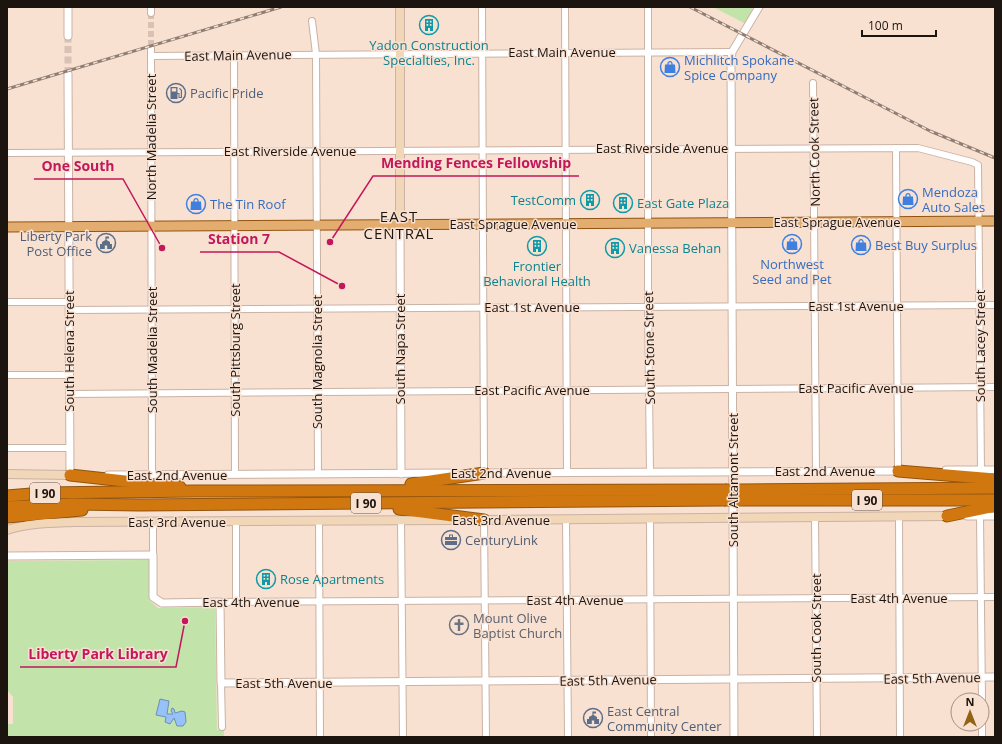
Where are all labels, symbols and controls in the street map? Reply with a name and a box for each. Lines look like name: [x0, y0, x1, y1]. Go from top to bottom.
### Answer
scale bar: [862, 12, 936, 38]
building icon: Yadon Construction Specialties, Inc.: [418, 14, 440, 36]
text: 100 m: [868, 17, 903, 34]
place label: Yadon Construction Specialties, Inc.: [369, 36, 489, 69]
street label: East Main Avenue: [508, 43, 616, 61]
street label: East Main Avenue: [184, 45, 292, 65]
place label: Michlitch Spokane Spice Company: [684, 51, 794, 84]
shop icon: Michlitch Spokane Spice Company: [659, 56, 681, 78]
street label: North Madelia Street: [142, 73, 160, 200]
fuel station icon: Pacific Pride: [165, 82, 187, 104]
place label: Pacific Pride: [190, 84, 263, 102]
street label: North Cook Street: [804, 97, 824, 207]
street label: East Riverside Avenue: [596, 139, 728, 157]
street label: East Riverside Avenue: [224, 142, 356, 160]
callout: Mending Fences Fellowship: [373, 150, 579, 176]
callout: One South: [34, 153, 123, 179]
text: Mending Fences Fellowship: [381, 153, 571, 172]
text: One South: [41, 156, 115, 175]
place label: Mendoza Auto Sales: [922, 183, 985, 216]
shop icon: Mendoza Auto Sales: [897, 188, 919, 210]
building icon: TestComm: [579, 189, 601, 211]
place label: TestComm: [511, 191, 576, 209]
building icon: East Gate Plaza: [612, 192, 634, 214]
shop icon: The Tin Roof: [185, 193, 207, 215]
place label: East Gate Plaza: [637, 194, 729, 212]
place label: The Tin Roof: [210, 195, 286, 213]
district label: EAST CENTRAL: [364, 206, 434, 243]
street label: East Sprague Avenue: [773, 213, 901, 231]
street label: East Sprague Avenue: [449, 215, 577, 233]
callout: Station 7: [200, 226, 279, 252]
place label: Liberty Park Post Office: [20, 227, 92, 260]
text: Station 7: [208, 229, 270, 248]
public building icon: Liberty Park Post Office: [95, 232, 117, 254]
shop icon: Northwest Seed and Pet: [781, 233, 803, 255]
shop icon: Best Buy Surplus: [850, 234, 872, 256]
building icon: Frontier Behavioral Health: [526, 235, 548, 257]
place label: Best Buy Surplus: [875, 236, 977, 254]
building icon: Vanessa Behan: [604, 237, 626, 259]
place label: Vanessa Behan: [629, 239, 721, 257]
place label: Northwest Seed and Pet: [752, 255, 832, 288]
place label: Frontier Behavioral Health: [483, 257, 591, 290]
street label: South Pittsburg Street: [226, 283, 244, 417]
street label: South Madelia Street: [143, 286, 161, 413]
street label: South Lacey Street: [971, 289, 989, 402]
street label: South Helena Street: [60, 290, 78, 412]
street label: South Stone Street: [639, 291, 659, 405]
street label: South Napa Street: [391, 293, 409, 404]
street label: South Magnolia Street: [308, 295, 326, 429]
street label: East 1st Avenue: [808, 297, 904, 315]
street label: East 1st Avenue: [484, 298, 580, 316]
street label: East Pacific Avenue: [798, 379, 914, 397]
street label: East Pacific Avenue: [474, 381, 590, 399]
street label: South Altamont Street: [724, 412, 742, 547]
street label: East 2nd Avenue: [775, 462, 875, 480]
street label: East 2nd Avenue: [451, 464, 551, 482]
street label: East 2nd Avenue: [127, 466, 227, 484]
road number: I 90: [30, 483, 60, 503]
road number: I 90: [852, 490, 882, 510]
road number: I 90: [351, 493, 381, 513]
street label: East 3rd Avenue: [452, 511, 550, 529]
street label: East 3rd Avenue: [128, 513, 226, 531]
office icon: CenturyLink: [440, 529, 462, 551]
place label: CenturyLink: [465, 531, 538, 549]
building icon: Rose Apartments: [255, 568, 277, 590]
place label: Rose Apartments: [280, 570, 384, 588]
street label: South Cook Street: [807, 573, 825, 683]
street label: East 4th Avenue: [850, 589, 948, 607]
street label: East 4th Avenue: [526, 591, 624, 609]
street label: East 4th Avenue: [202, 593, 300, 611]
place label: Mount Olive Baptist Church: [473, 609, 562, 642]
church icon: Mount Olive Baptist Church: [448, 614, 470, 636]
callout: Liberty Park Library: [20, 641, 176, 667]
text: Liberty Park Library: [28, 644, 168, 663]
street label: East 5th Avenue: [883, 668, 981, 688]
street label: East 5th Avenue: [559, 670, 657, 690]
street label: East 5th Avenue: [235, 674, 333, 692]
north arrow: [950, 692, 990, 732]
text: N: [966, 694, 974, 709]
place label: East Central Community Center: [607, 702, 722, 735]
public building icon: East Central Community Center: [582, 707, 604, 729]

